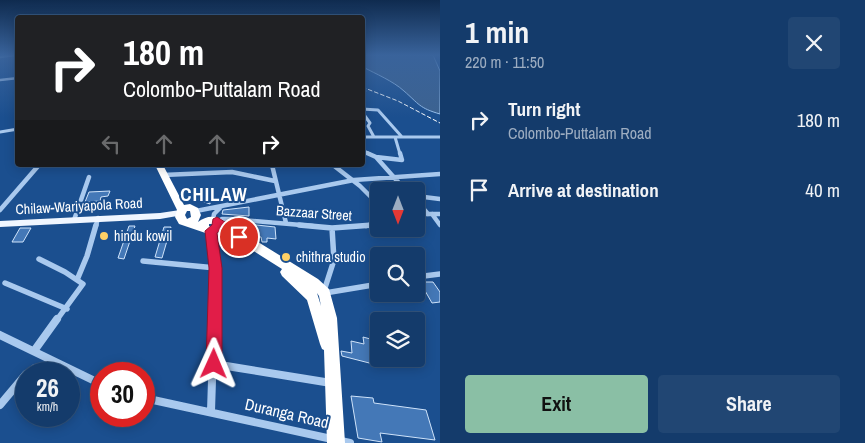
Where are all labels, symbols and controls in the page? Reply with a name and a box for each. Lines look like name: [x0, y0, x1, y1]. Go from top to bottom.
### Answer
text: 1 min: [465, 12, 529, 52]
button: close: [788, 17, 840, 69]
text: 180 m: [123, 29, 204, 76]
icon: right: [40, 35, 105, 100]
text: 220 m · 11:50: [465, 51, 544, 73]
text: Colombo-Puttalam Road: [123, 74, 321, 104]
text: Turn right: [508, 96, 580, 122]
icon: right: [465, 106, 493, 134]
text: 180 m: [797, 107, 840, 133]
text: Colombo-Puttalam Road: [508, 122, 652, 144]
icon: left: [97, 130, 125, 158]
icon: ahead: [150, 130, 178, 158]
icon: ahead: [203, 130, 231, 158]
icon: right: [256, 130, 284, 158]
icon: arrive: [465, 176, 493, 204]
text: Arrive at destination: [508, 177, 659, 203]
text: 40 m: [805, 177, 840, 203]
district label: CHILAW: [180, 181, 248, 207]
north arrow: [370, 182, 425, 238]
map controls: [370, 182, 425, 367]
street label: Chilaw-Wariyapola Road: [15, 194, 143, 218]
street label: Bazzaar Street: [275, 201, 353, 225]
pin: [218, 216, 260, 258]
icon: arrive: [225, 223, 253, 251]
place label: hindu kowil: [114, 227, 172, 245]
marker: hindu kowil: [98, 230, 110, 242]
button: search: [370, 247, 425, 302]
place label: chithra studio: [296, 248, 366, 266]
marker: chithra studio: [280, 251, 292, 263]
button: layers: [370, 312, 425, 367]
position arrow: [187, 337, 239, 389]
speed limit sign: 30: [90, 362, 155, 427]
text: 26: [36, 371, 59, 405]
button: Exit: [465, 375, 648, 433]
button: Share: [658, 375, 840, 433]
street label: Duranga Road: [243, 393, 331, 433]
text: km/h: [37, 399, 58, 415]

